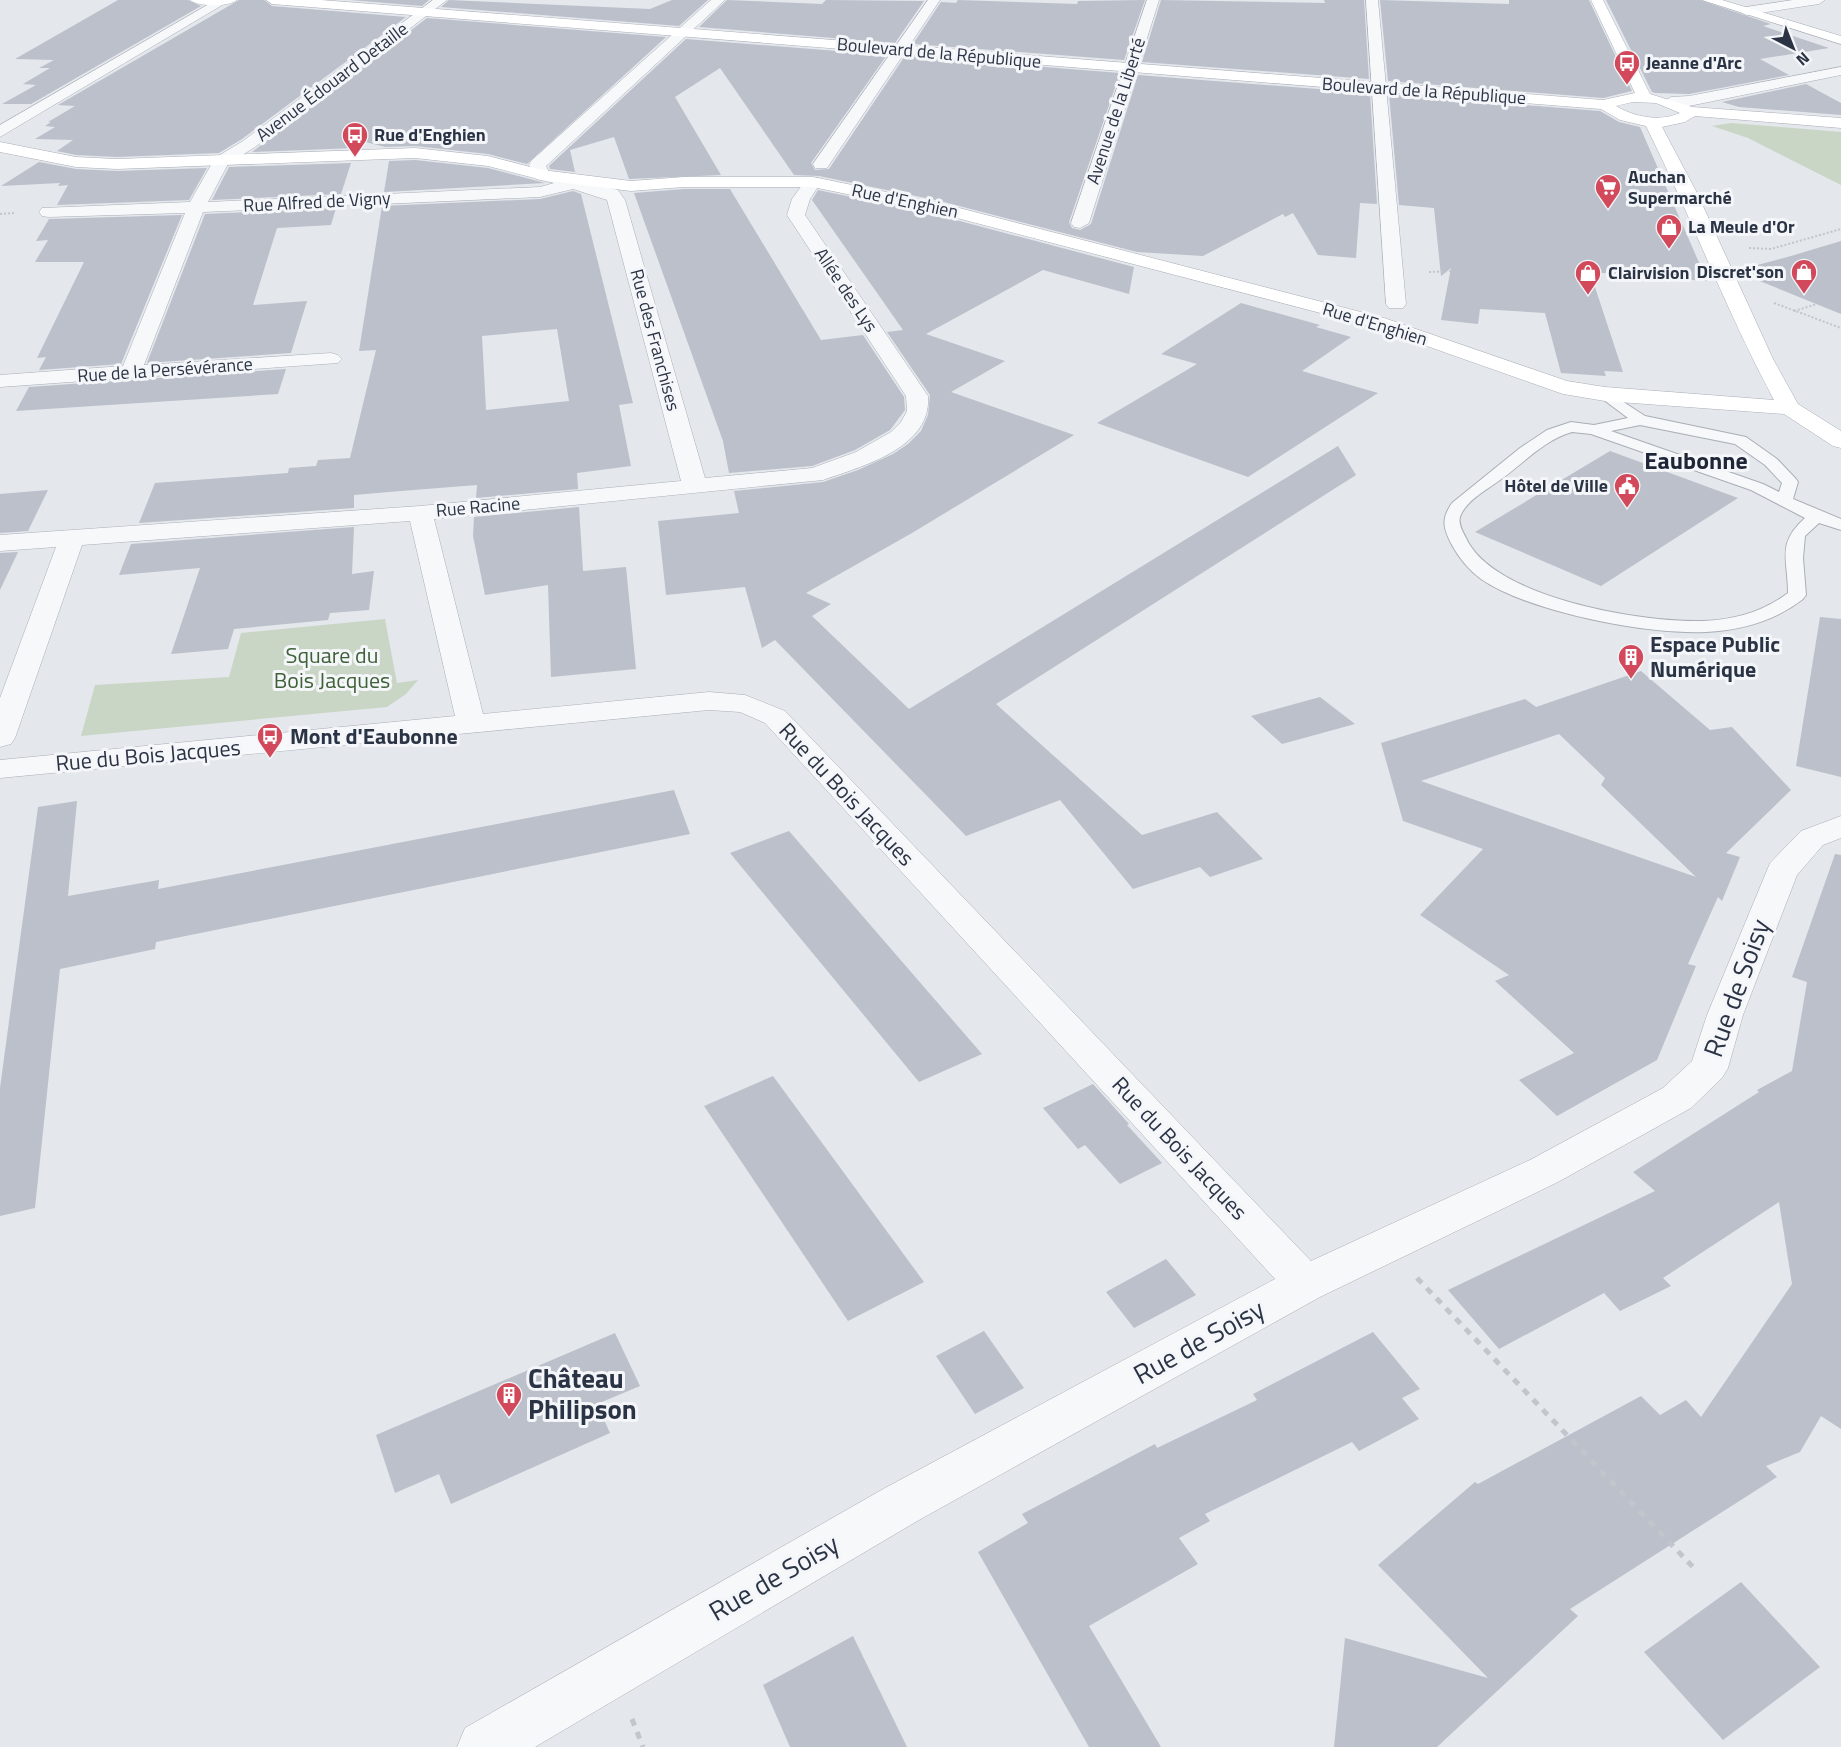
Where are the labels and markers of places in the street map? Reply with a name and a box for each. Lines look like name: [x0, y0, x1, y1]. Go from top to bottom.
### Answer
bus stop icon: Jeanne d'Arc: [1612, 48, 1642, 86]
place label: Jeanne d'Arc: [1646, 49, 1742, 76]
bus stop icon: Rue d'Enghien: [340, 120, 370, 158]
place label: Rue d'Enghien: [374, 121, 486, 148]
place label: Auchan Supermarché: [1628, 163, 1732, 211]
supermarket icon: Auchan Supermarché: [1593, 172, 1623, 210]
shop icon: La Meule d'Or: [1654, 212, 1684, 250]
place label: La Meule d'Or: [1688, 213, 1795, 240]
shop icon: Discret'son: [1789, 257, 1819, 295]
shop icon: Clairvision: [1573, 258, 1603, 296]
place label: Discret'son: [1697, 258, 1784, 285]
place label: Clairvision: [1608, 259, 1689, 286]
public building icon: Hôtel de Ville: [1612, 471, 1642, 509]
place label: Hôtel de Ville: [1504, 472, 1608, 499]
place label: Espace Public Numérique: [1650, 627, 1780, 686]
building icon: Espace Public Numérique: [1616, 642, 1646, 680]
place label: Mont d'Eaubonne: [290, 719, 458, 753]
bus stop icon: Mont d'Eaubonne: [255, 721, 285, 759]
place label: Château Philipson: [528, 1357, 637, 1429]
building icon: Château Philipson: [494, 1380, 524, 1418]

